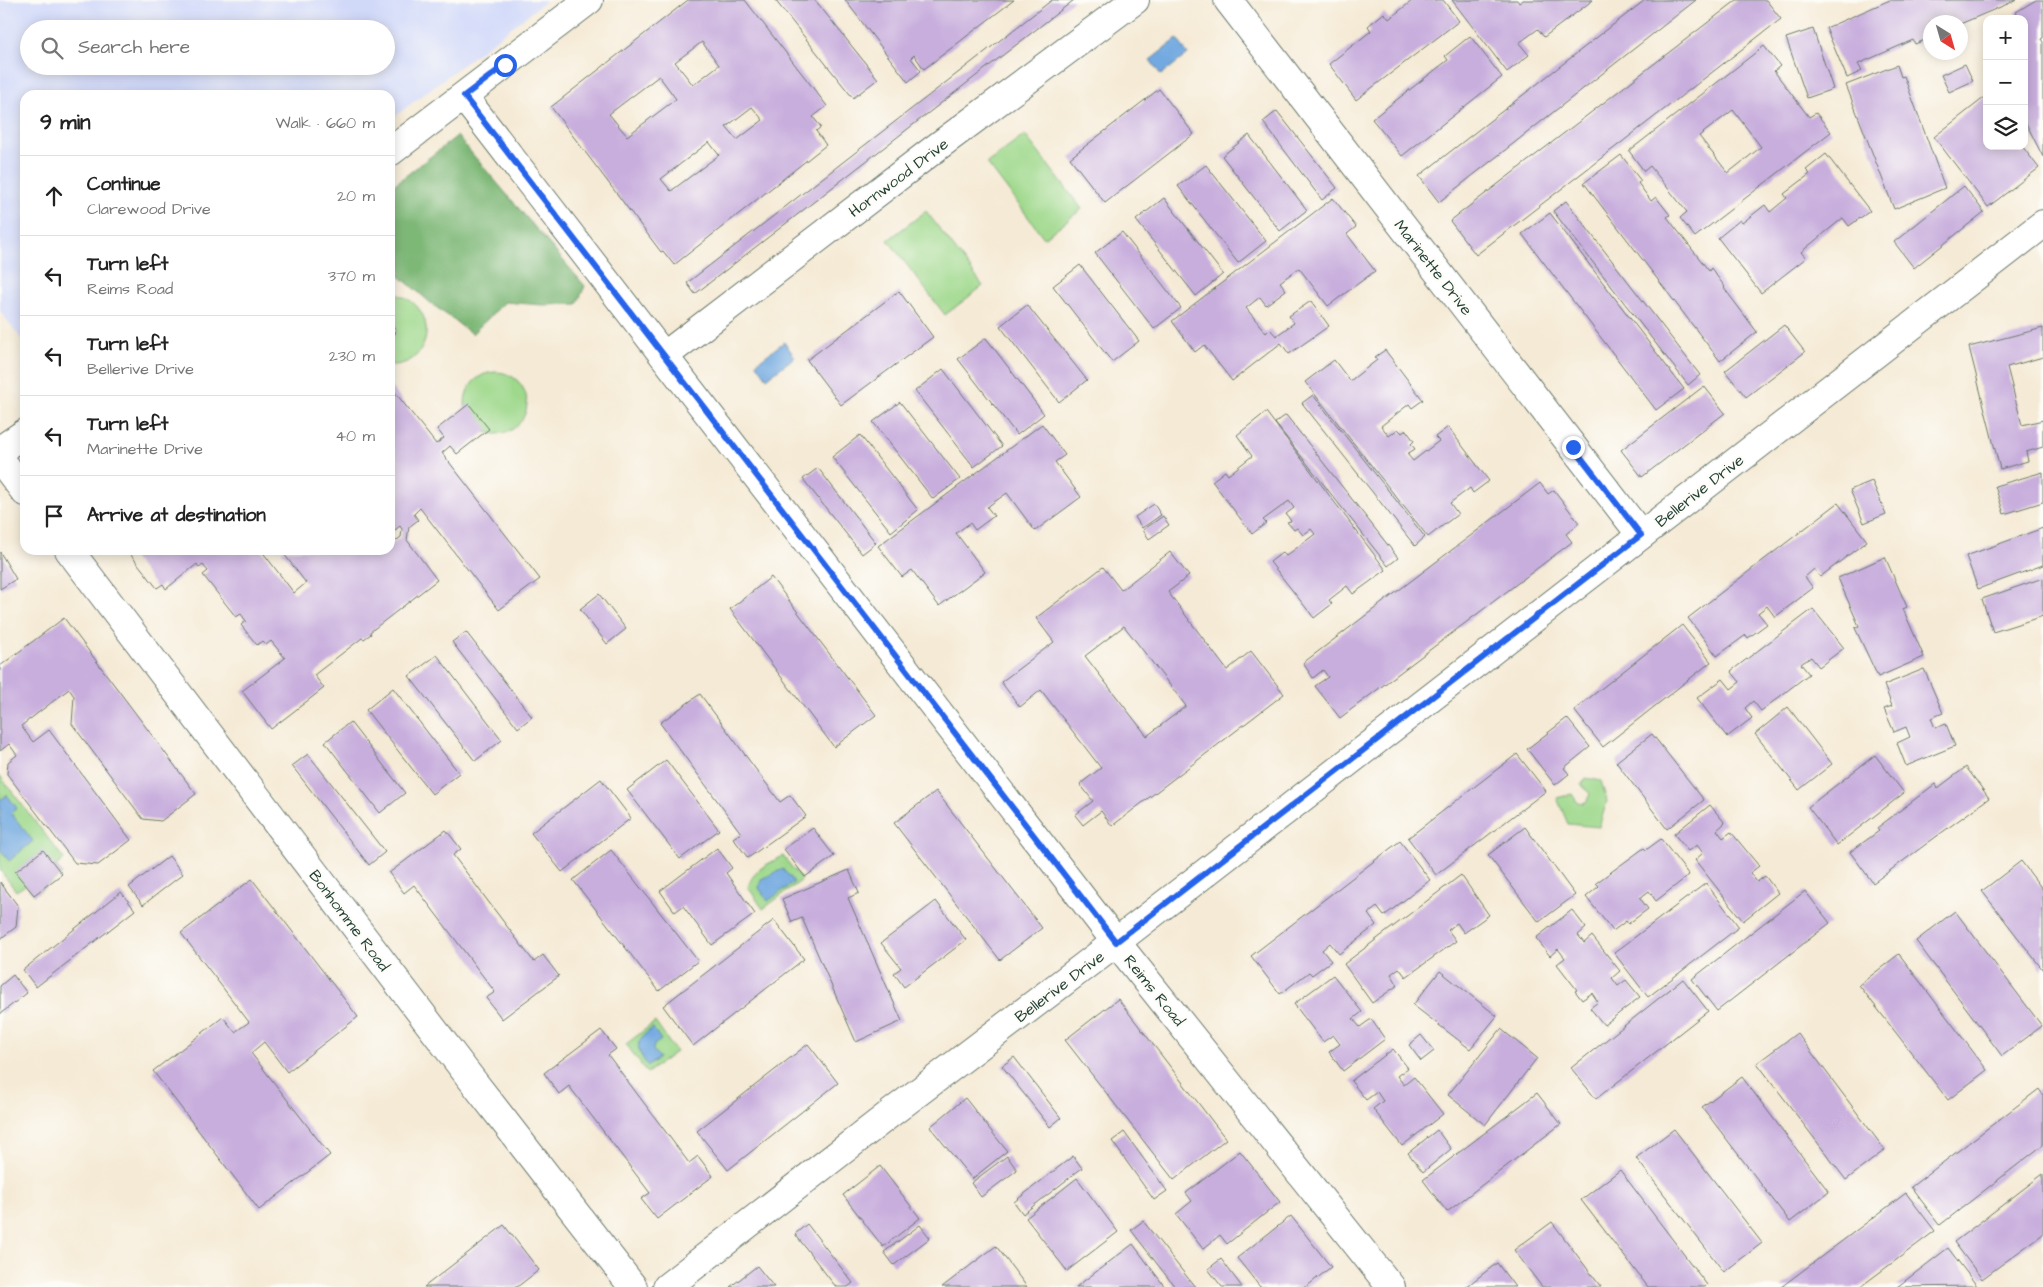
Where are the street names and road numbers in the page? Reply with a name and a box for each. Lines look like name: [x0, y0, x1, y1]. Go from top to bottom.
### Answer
street label: Hornwood Drive: [844, 133, 953, 223]
street label: Marinette Drive: [1389, 215, 1478, 320]
street label: Bellerive Drive: [1651, 449, 1749, 532]
street label: Bonhomme Road: [304, 865, 395, 976]
street label: Bellerive Drive: [1010, 946, 1109, 1028]
street label: Reims Road: [1119, 950, 1190, 1031]

